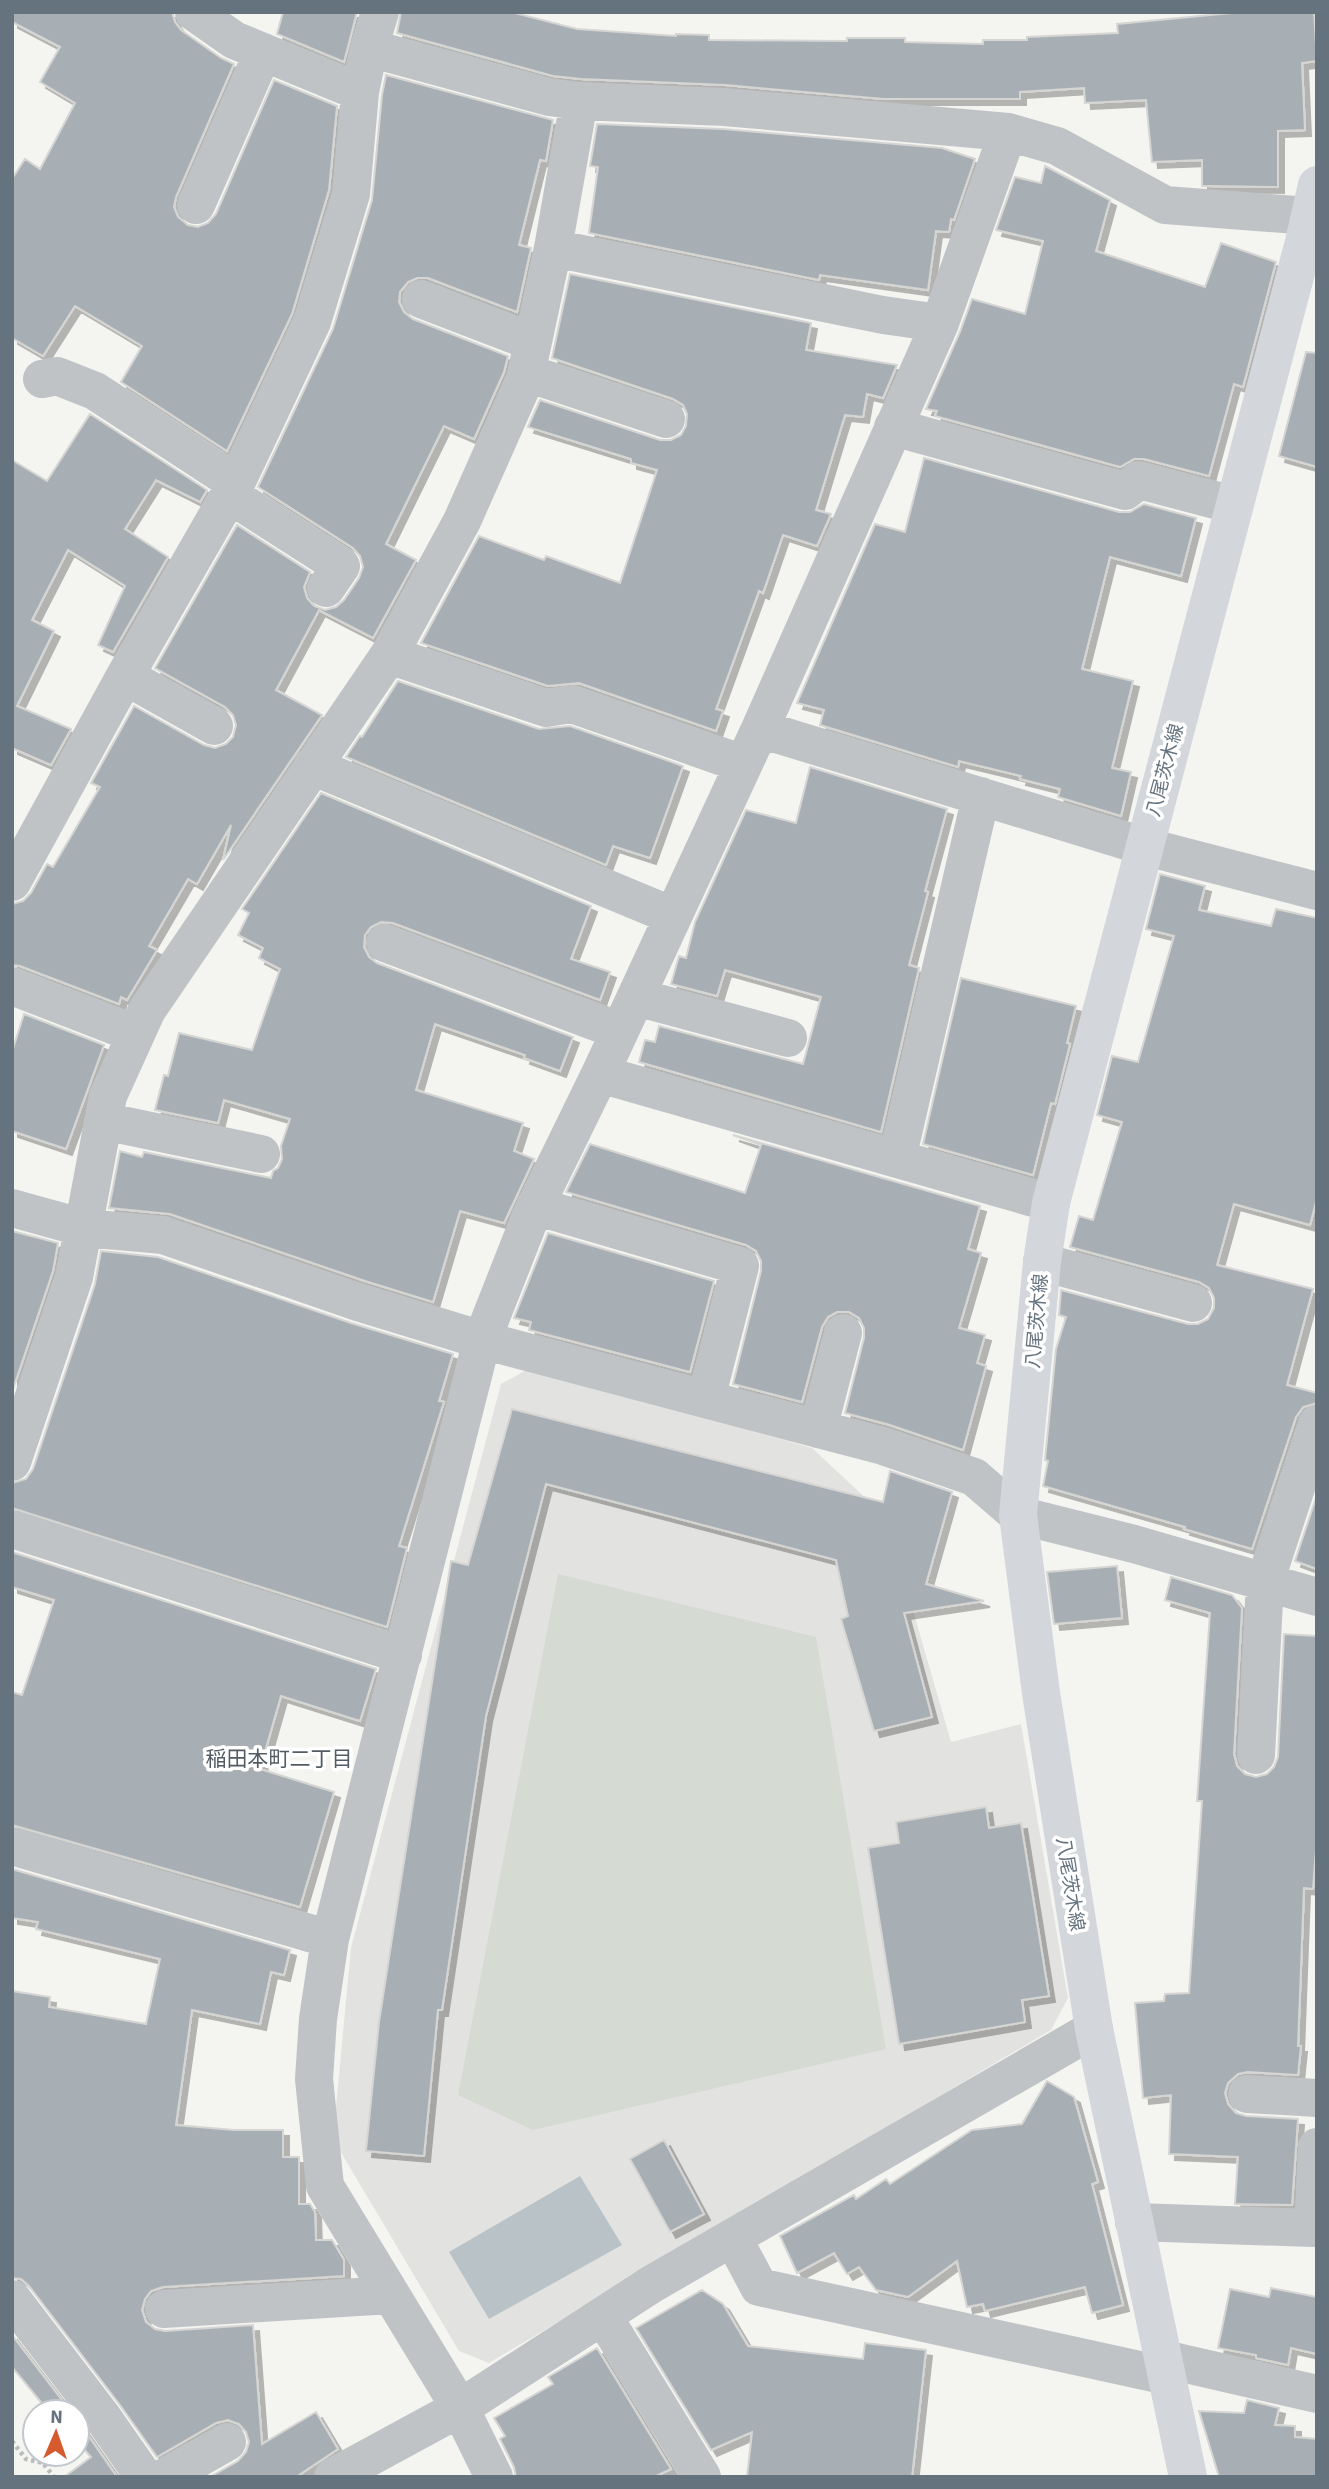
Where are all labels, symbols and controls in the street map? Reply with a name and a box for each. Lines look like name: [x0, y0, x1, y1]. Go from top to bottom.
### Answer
street label: 八尾茨木線: [1140, 721, 1191, 820]
street label: 八尾茨木線: [1020, 1273, 1055, 1370]
district label: 稲田本町二丁目: [206, 1744, 353, 1774]
street label: 八尾茨木線: [1049, 1835, 1090, 1933]
north arrow: [21, 2398, 91, 2468]
text: N: [50, 2404, 63, 2431]

